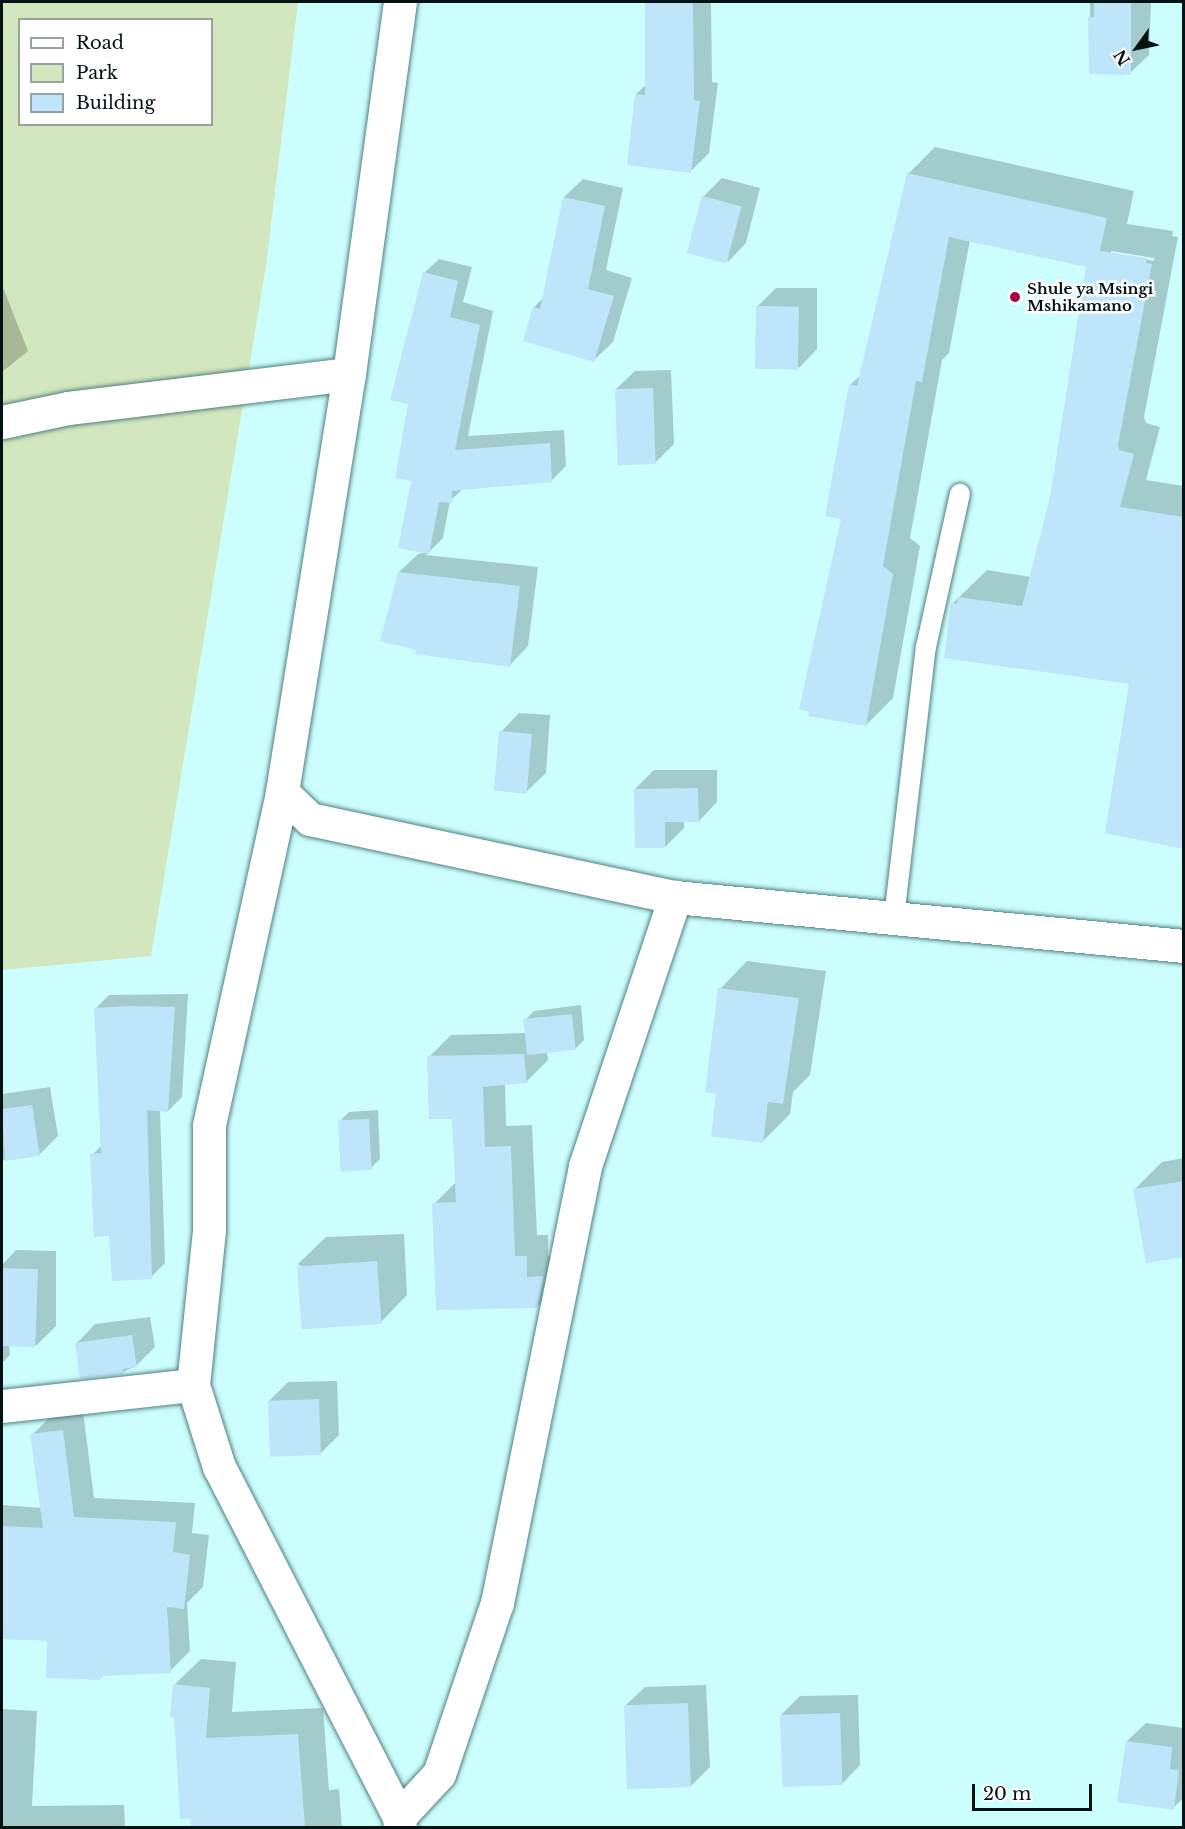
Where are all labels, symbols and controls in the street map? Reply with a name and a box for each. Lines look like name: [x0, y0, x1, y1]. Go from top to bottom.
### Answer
legend: [18, 18, 213, 126]
north arrow: [1107, 18, 1167, 78]
text: Road: [76, 32, 124, 54]
text: N: [1109, 46, 1134, 70]
text: Park: [76, 62, 118, 84]
text: Building: [76, 92, 155, 114]
place label: Shule ya Msingi Mshikamano: [1027, 279, 1154, 314]
marker: Shule ya Msingi Mshikamano: [1008, 290, 1022, 304]
scale bar: [975, 1772, 1095, 1810]
text: 20 m: [983, 1783, 1031, 1805]

